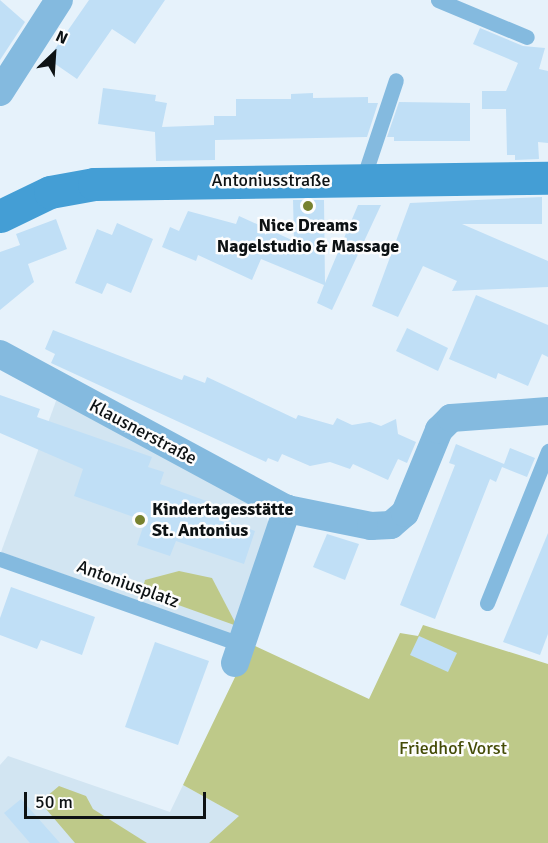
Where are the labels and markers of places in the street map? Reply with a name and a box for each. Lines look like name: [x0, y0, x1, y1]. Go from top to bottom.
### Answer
marker: Nice Dreams Nagelstudio & Massage: [301, 199, 315, 213]
place label: Nice Dreams Nagelstudio & Massage: [217, 215, 399, 258]
place label: Kindertagesstätte St. Antonius: [152, 499, 293, 542]
marker: Kindertagesstätte St. Antonius: [133, 513, 147, 527]

